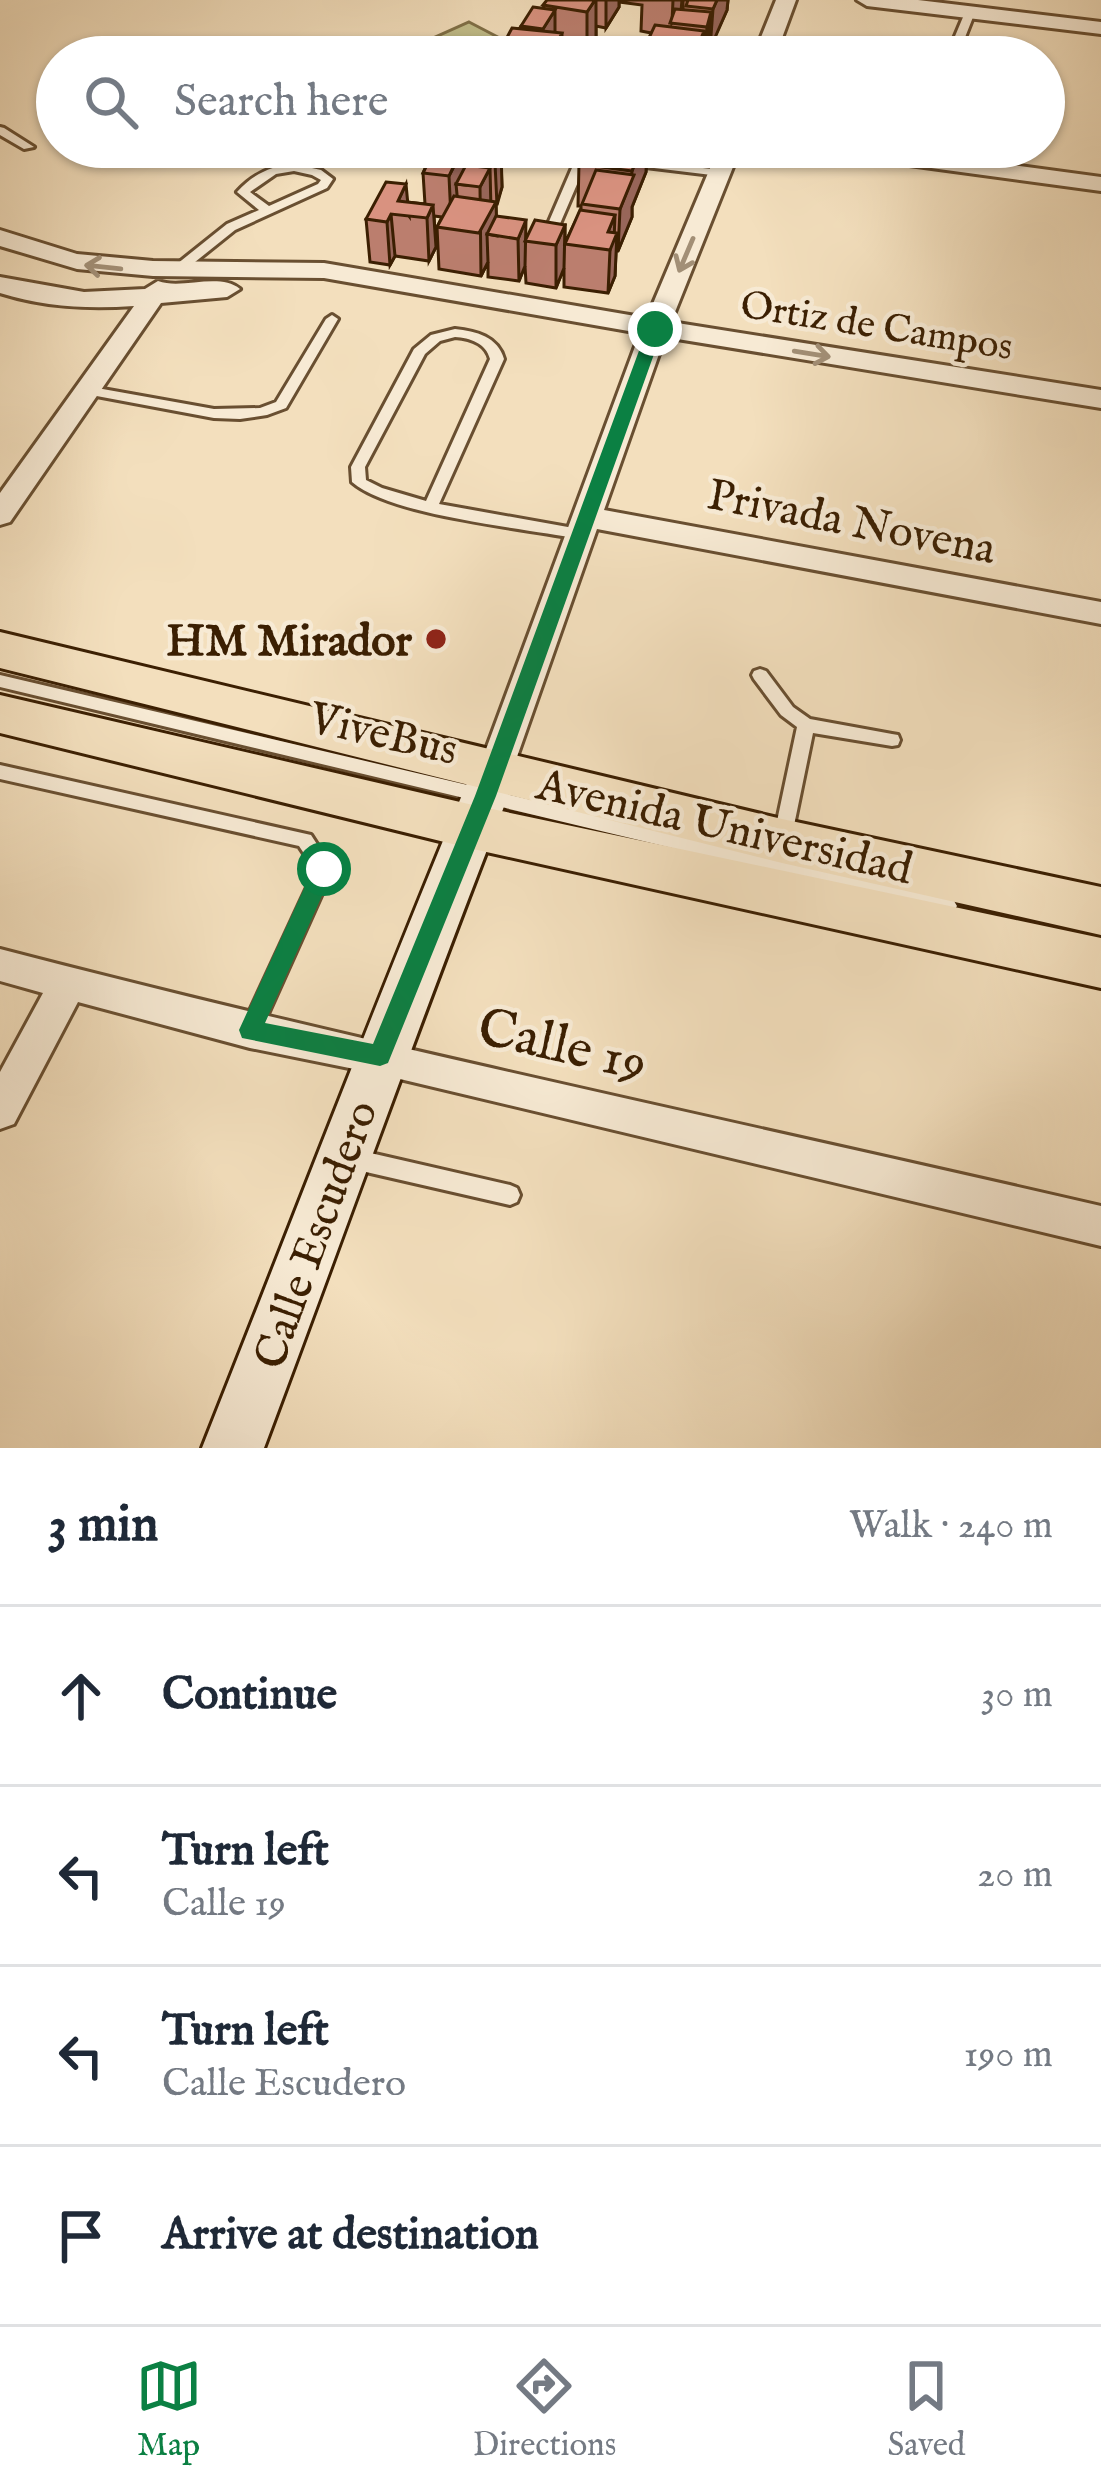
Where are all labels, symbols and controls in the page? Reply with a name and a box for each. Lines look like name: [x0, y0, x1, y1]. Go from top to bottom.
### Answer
search box: [36, 36, 1065, 168]
icon: search: [78, 69, 144, 135]
text: Search here: [174, 74, 388, 131]
one-way arrow: [674, 236, 695, 273]
one-way arrow: [84, 255, 123, 277]
street label: Ortiz de Campos: [737, 282, 1016, 373]
route end: [628, 302, 682, 356]
one-way arrow: [792, 343, 831, 366]
street label: Privada Novena: [703, 468, 1001, 579]
place label: HM Mirador: [166, 614, 412, 671]
marker: HM Mirador: [423, 626, 449, 652]
street label: ViveBus: [303, 691, 463, 780]
street label: Avenida Universidad: [530, 757, 919, 900]
route start: [297, 842, 351, 896]
street label: Calle 19: [471, 994, 653, 1100]
street label: Calle Escudero: [242, 1093, 392, 1377]
text: 3 min: [48, 1494, 158, 1559]
text: Walk · 240 m: [849, 1502, 1053, 1551]
icon: ahead: [48, 1663, 114, 1729]
text: Continue: [162, 1667, 337, 1724]
text: 30 m: [981, 1671, 1053, 1720]
text: Turn left: [162, 1823, 329, 1880]
icon: left: [48, 1843, 114, 1909]
text: 20 m: [977, 1851, 1053, 1900]
text: Calle 19: [162, 1880, 286, 1929]
text: Turn left: [162, 2003, 329, 2060]
icon: left: [48, 2023, 114, 2089]
text: 190 m: [964, 2031, 1053, 2080]
text: Calle Escudero: [162, 2060, 406, 2109]
icon: arrive: [48, 2203, 114, 2269]
text: Arrive at destination: [162, 2207, 539, 2264]
tab: Map: [136, 2353, 202, 2467]
tab: Directions: [473, 2353, 616, 2467]
tab: Saved: [887, 2353, 965, 2467]

